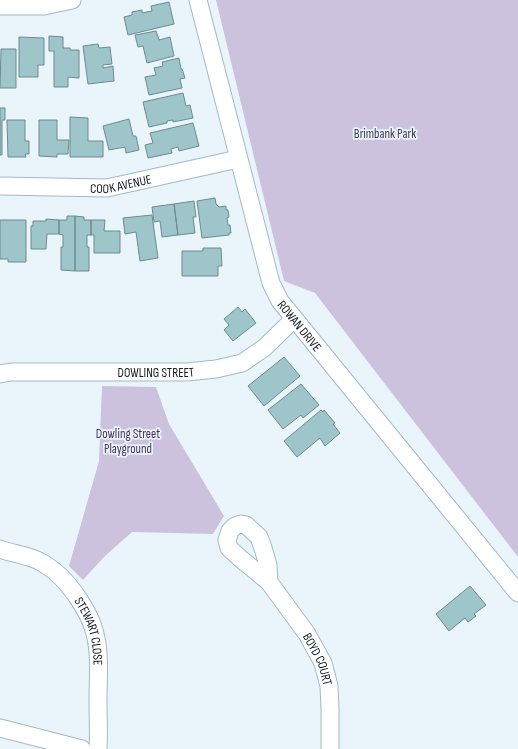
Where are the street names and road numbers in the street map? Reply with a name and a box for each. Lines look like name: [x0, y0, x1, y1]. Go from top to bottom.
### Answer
street label: COOK AVENUE: [90, 171, 153, 197]
street label: ROWAN DRIVE: [274, 297, 325, 355]
street label: DOWLING STREET: [117, 364, 195, 381]
street label: STEWART CLOSE: [71, 594, 106, 665]
street label: BOYD COURT: [299, 630, 335, 687]

